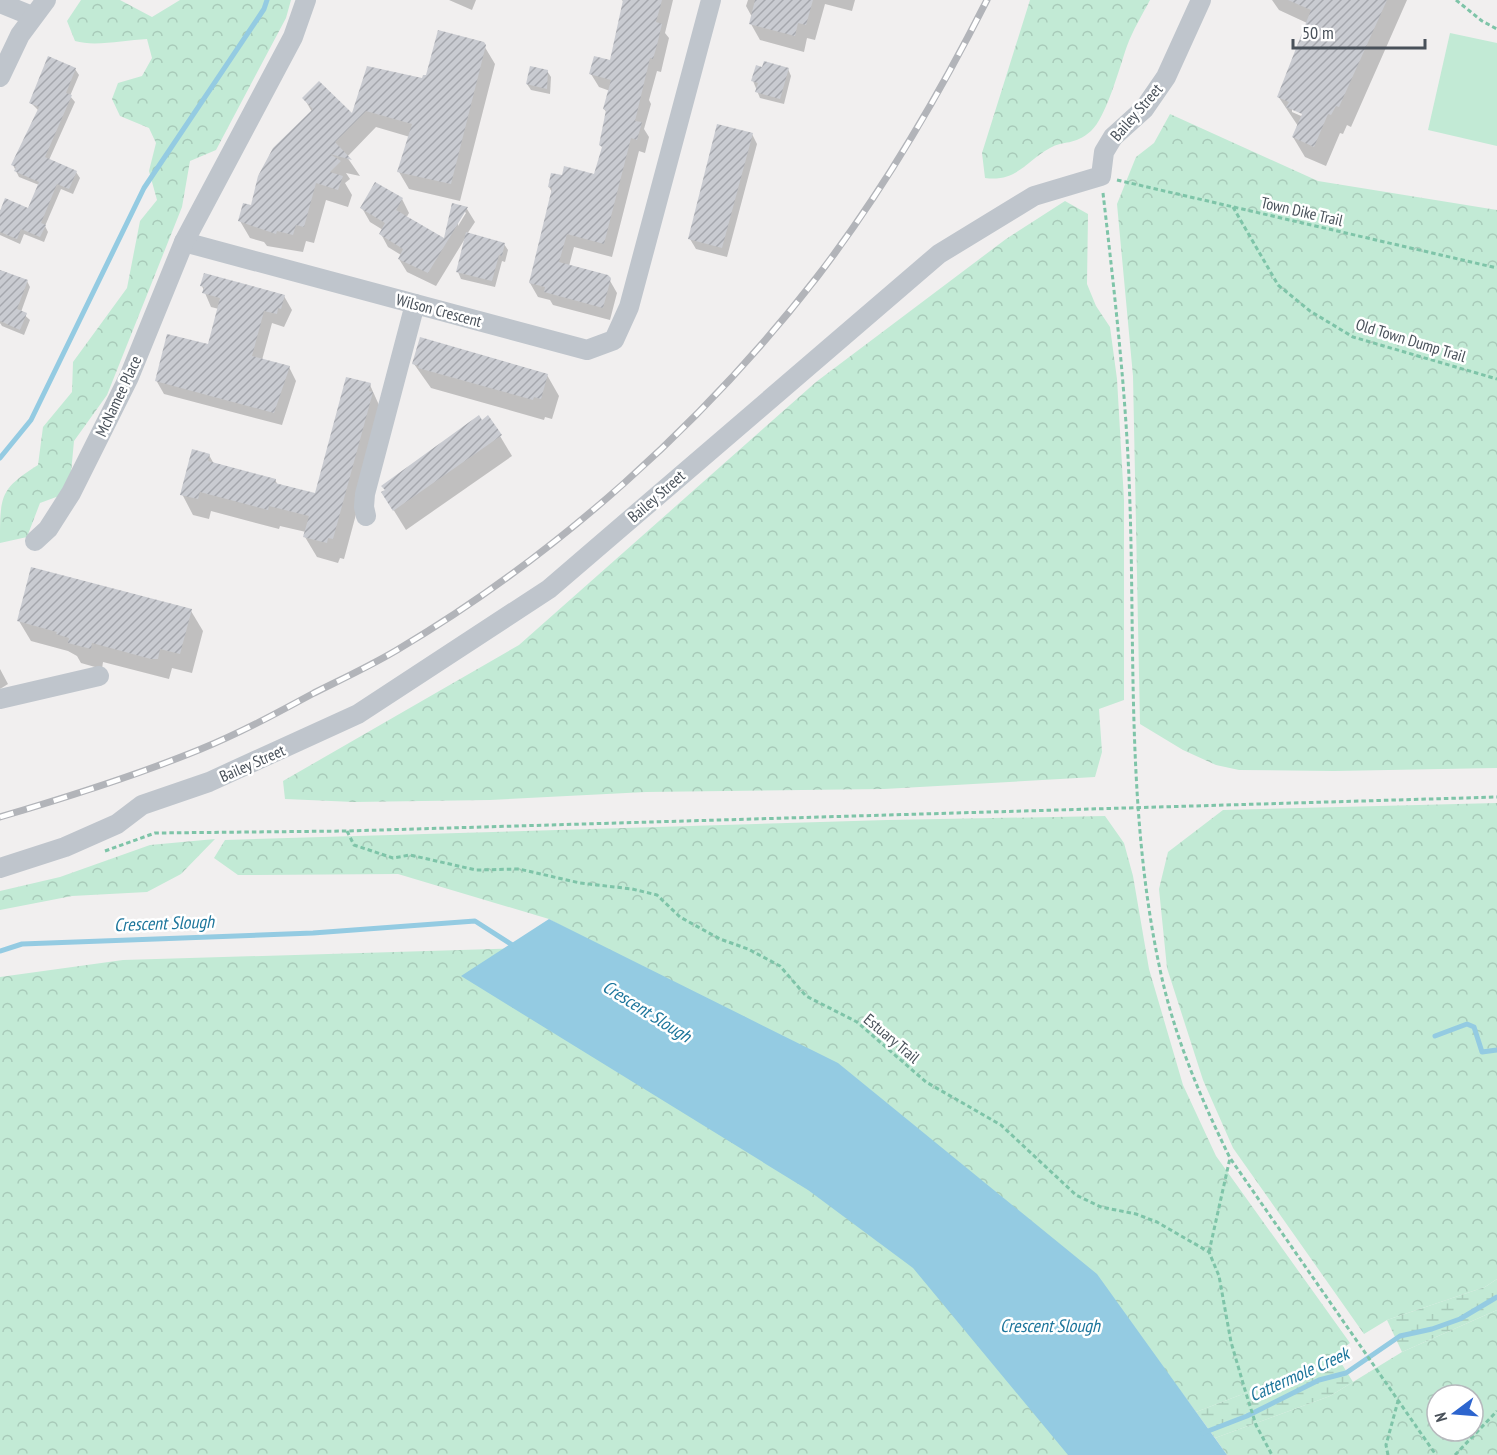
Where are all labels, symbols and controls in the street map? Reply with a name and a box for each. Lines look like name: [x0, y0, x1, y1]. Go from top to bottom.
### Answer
scale bar: [1293, 12, 1425, 50]
text: 50 m: [1302, 21, 1334, 44]
street label: Bailey Street: [1106, 79, 1167, 145]
street label: Town Dike Trail: [1259, 192, 1345, 230]
street label: Wilson Crescent: [394, 289, 485, 331]
street label: Old Town Dump Trail: [1354, 314, 1469, 366]
street label: McNamee Place: [91, 352, 145, 440]
street label: Bailey Street: [623, 465, 689, 526]
street label: Bailey Street: [216, 739, 288, 786]
water label: Crescent Slough: [114, 910, 215, 936]
water label: Crescent Slough: [599, 975, 696, 1048]
street label: Estuary Trail: [860, 1009, 924, 1067]
water label: Crescent Slough: [1000, 1314, 1101, 1337]
water label: Cattermole Creek: [1245, 1341, 1354, 1406]
north arrow: [1425, 1383, 1485, 1443]
text: N: [1430, 1410, 1451, 1424]

